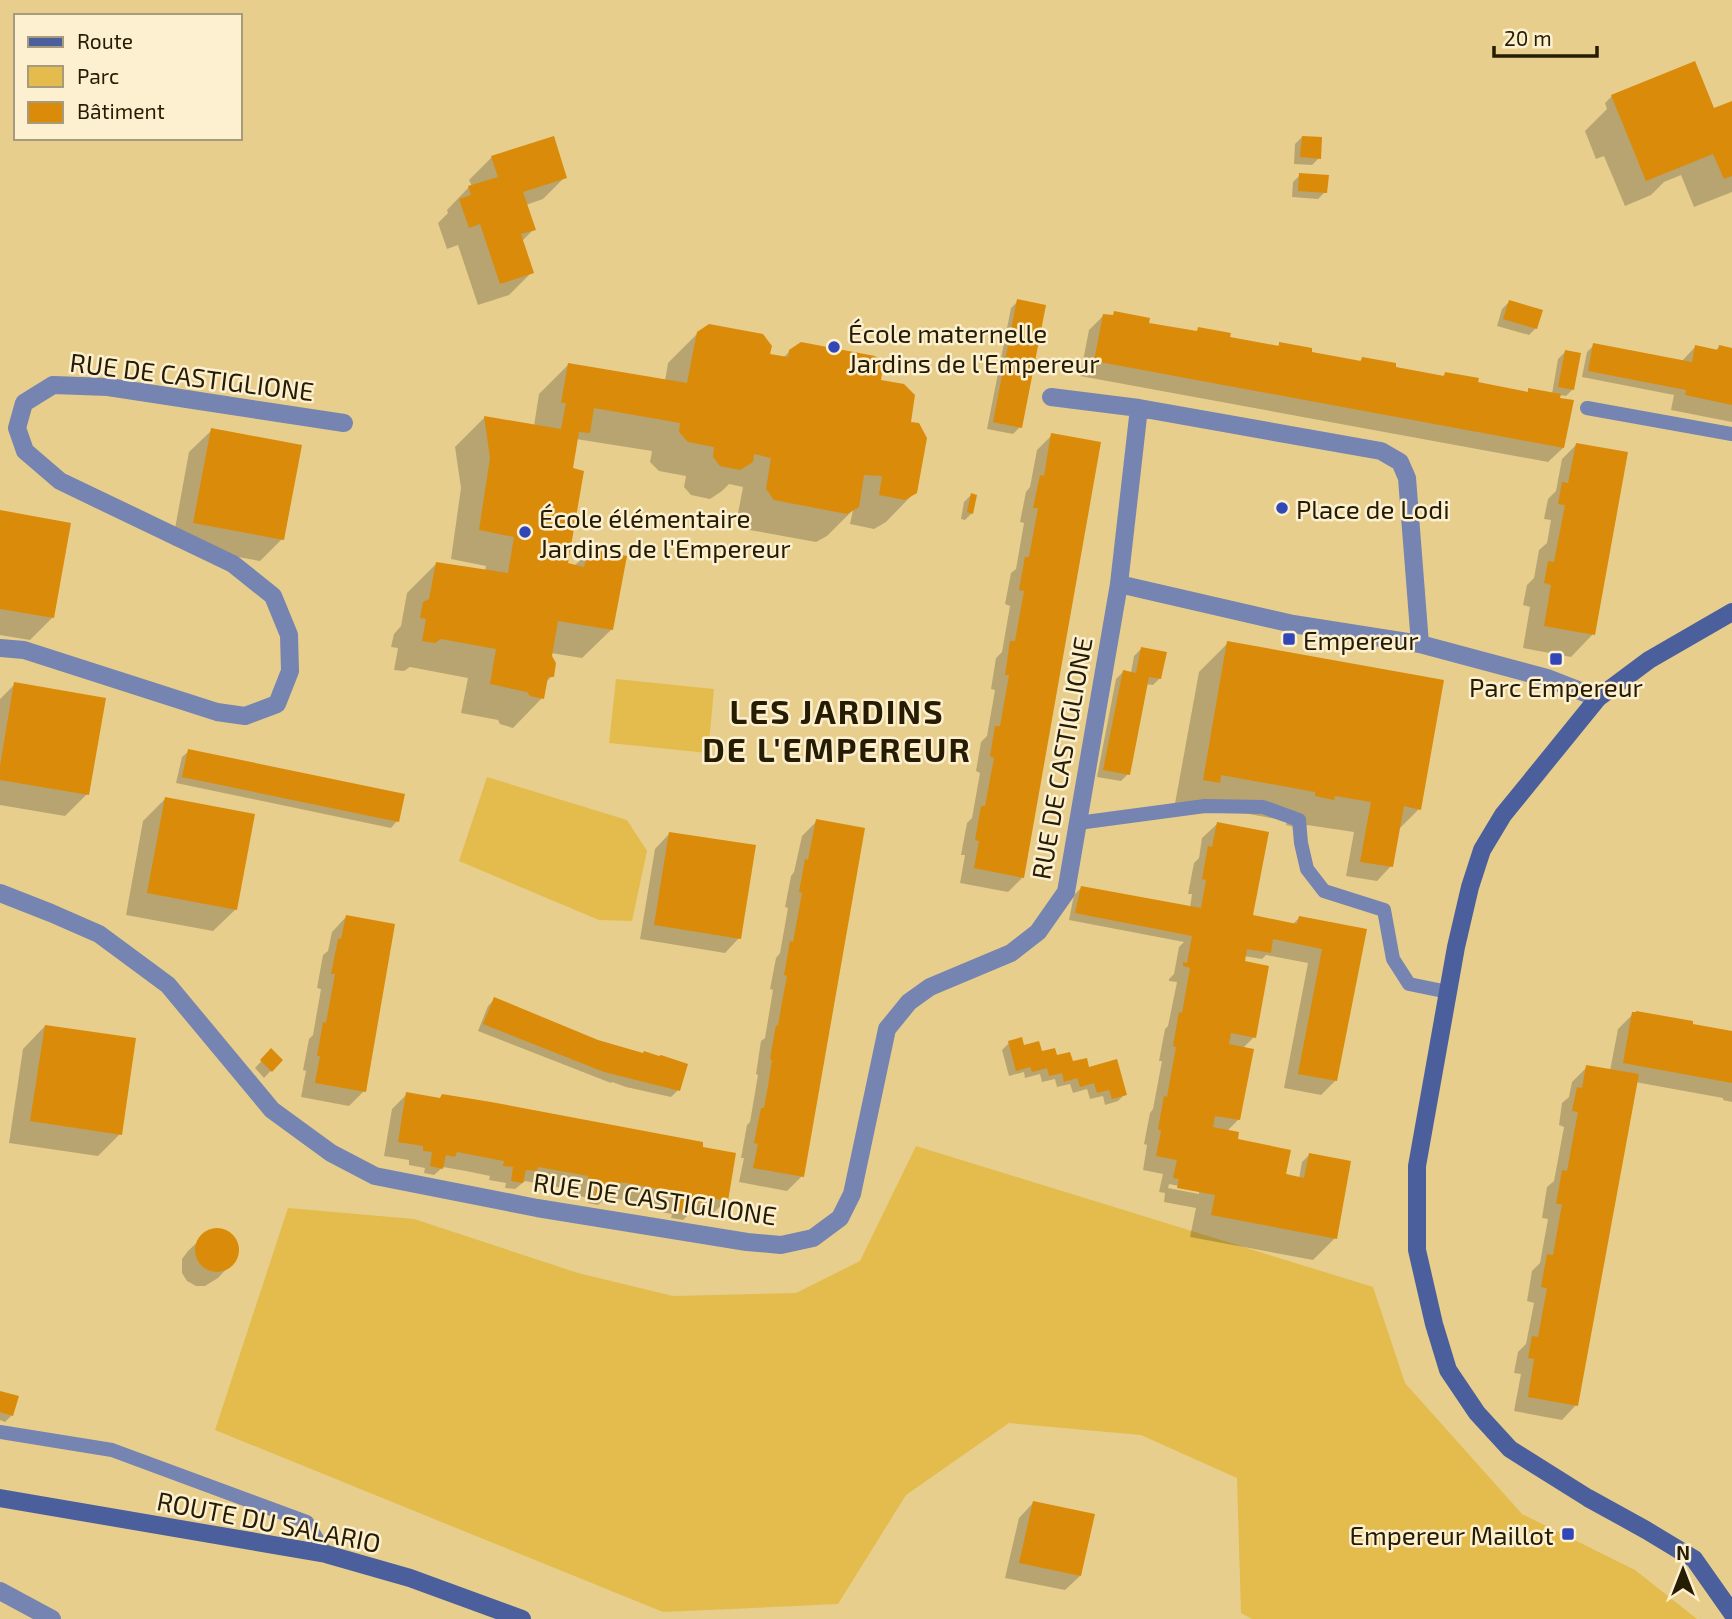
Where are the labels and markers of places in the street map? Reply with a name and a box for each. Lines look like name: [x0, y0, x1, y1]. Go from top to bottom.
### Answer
place label: École maternelle Jardins de l'Empereur: [848, 317, 1100, 378]
marker: École maternelle Jardins de l'Empereur: [826, 339, 842, 355]
place label: Place de Lodi: [1296, 493, 1450, 524]
marker: Place de Lodi: [1274, 500, 1290, 516]
place label: École élémentaire Jardins de l'Empereur: [539, 502, 791, 563]
marker: École élémentaire Jardins de l'Empereur: [517, 524, 533, 540]
place label: Empereur: [1303, 624, 1419, 655]
marker: Empereur: [1281, 631, 1297, 647]
marker: Parc Empereur: [1548, 651, 1564, 667]
place label: Parc Empereur: [1469, 671, 1643, 702]
place label: Empereur Maillot: [1349, 1519, 1554, 1550]
marker: Empereur Maillot: [1560, 1526, 1576, 1542]

